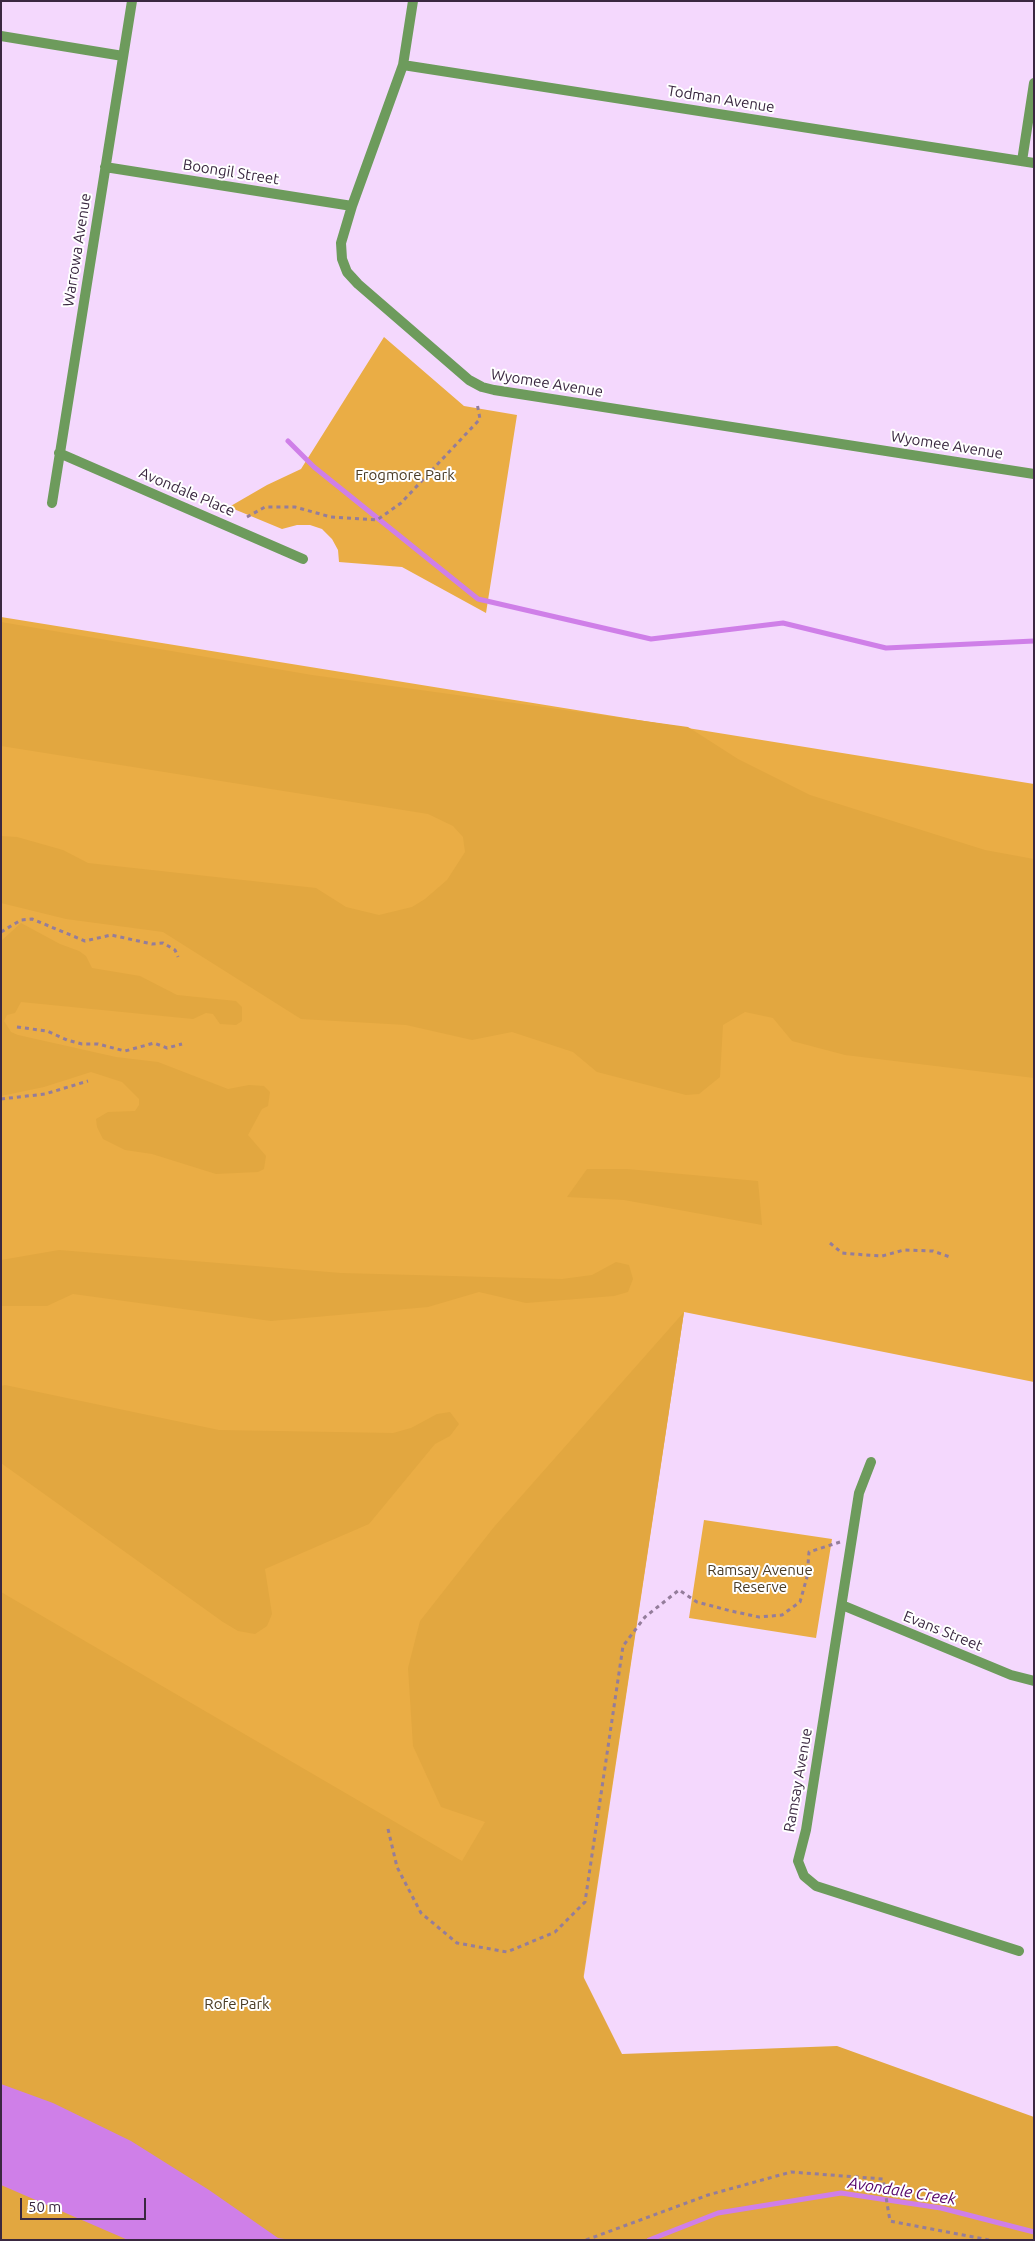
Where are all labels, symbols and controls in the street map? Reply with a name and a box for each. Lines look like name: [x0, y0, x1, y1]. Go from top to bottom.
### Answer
street label: Todman Avenue: [666, 82, 776, 116]
street label: Boongil Street: [182, 156, 280, 188]
street label: Warrowa Avenue: [59, 192, 95, 308]
street label: Wyomee Avenue: [490, 365, 604, 401]
street label: Wyomee Avenue: [890, 427, 1004, 463]
street label: Avondale Place: [136, 464, 238, 520]
park label: Frogmore Park: [355, 466, 455, 484]
park label: Ramsay Avenue Reserve: [707, 1561, 813, 1596]
street label: Evans Street: [901, 1607, 985, 1655]
street label: Ramsay Avenue: [780, 1727, 816, 1833]
park label: Rofe Park: [204, 1995, 270, 2013]
water label: Avondale Creek: [847, 2173, 957, 2209]
scale bar: [22, 2188, 149, 2220]
text: 50 m: [28, 2198, 61, 2215]

